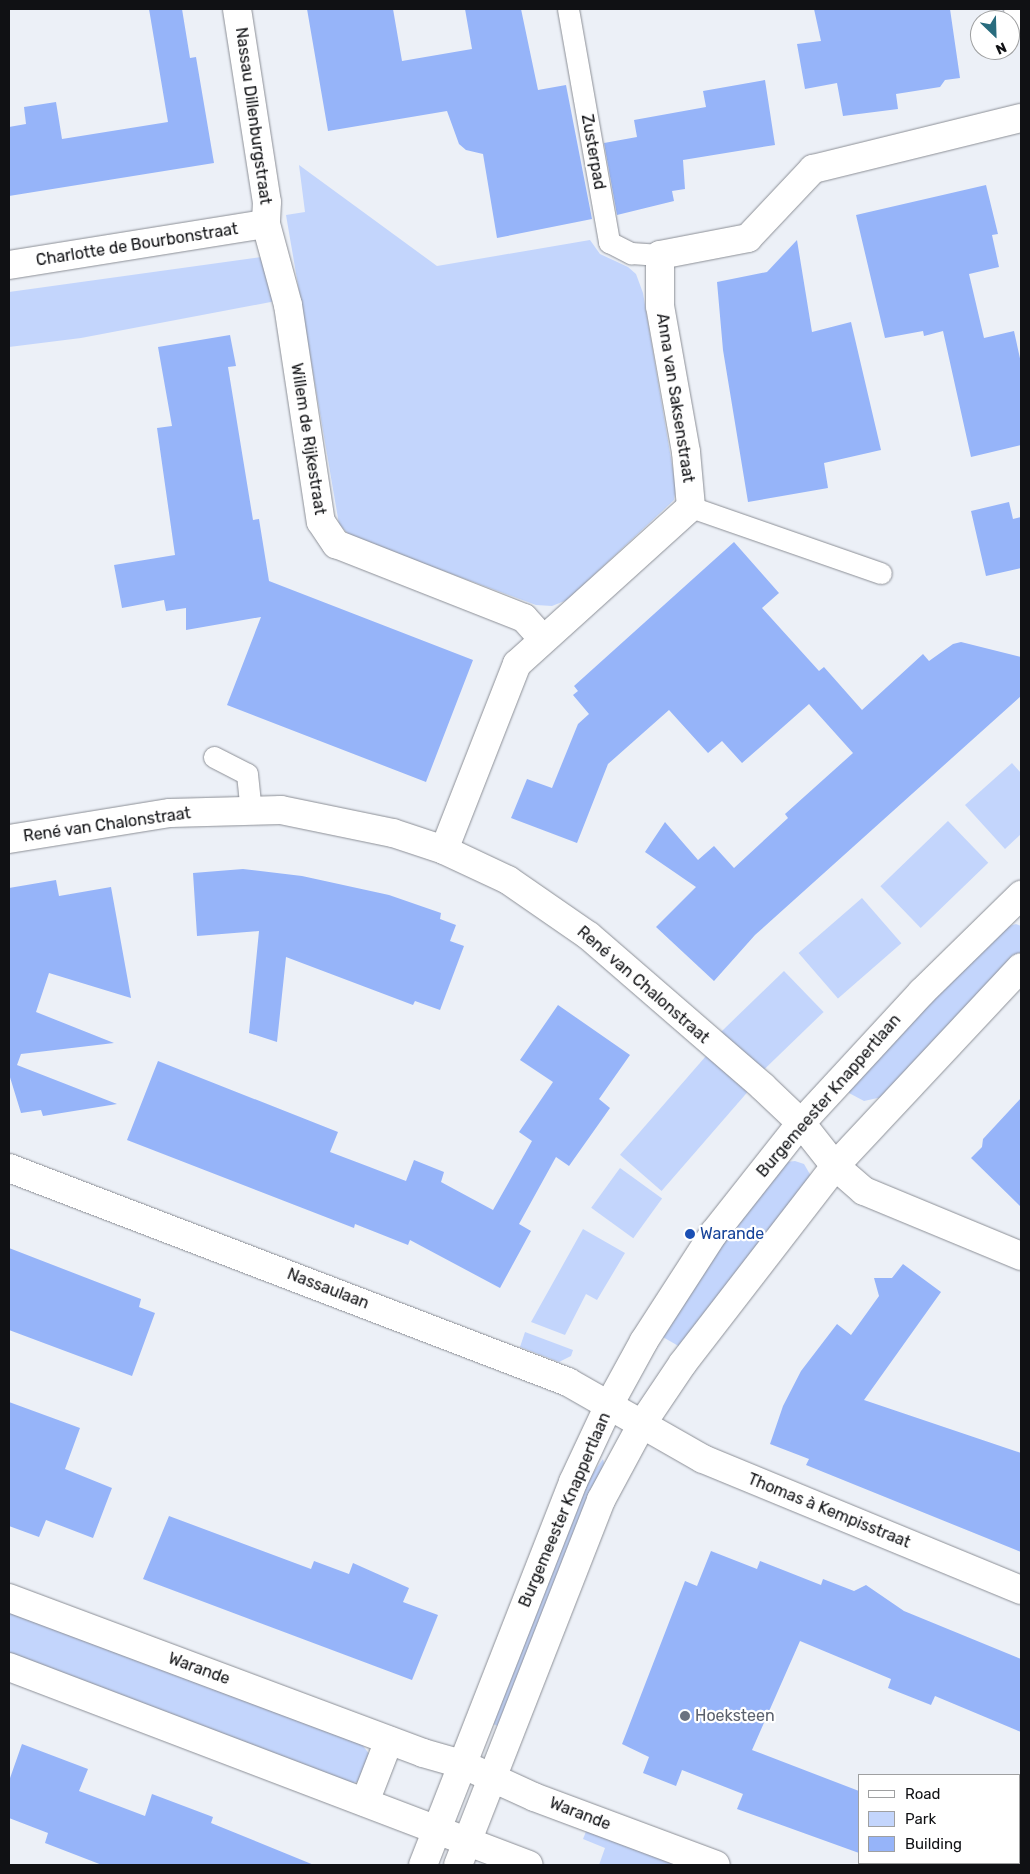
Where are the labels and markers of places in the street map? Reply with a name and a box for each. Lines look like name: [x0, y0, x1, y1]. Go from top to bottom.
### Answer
place label: Warande: [700, 1224, 764, 1244]
marker: Warande: [684, 1228, 696, 1240]
place label: Hoeksteen: [695, 1706, 775, 1726]
marker: Hoeksteen: [679, 1710, 691, 1722]

